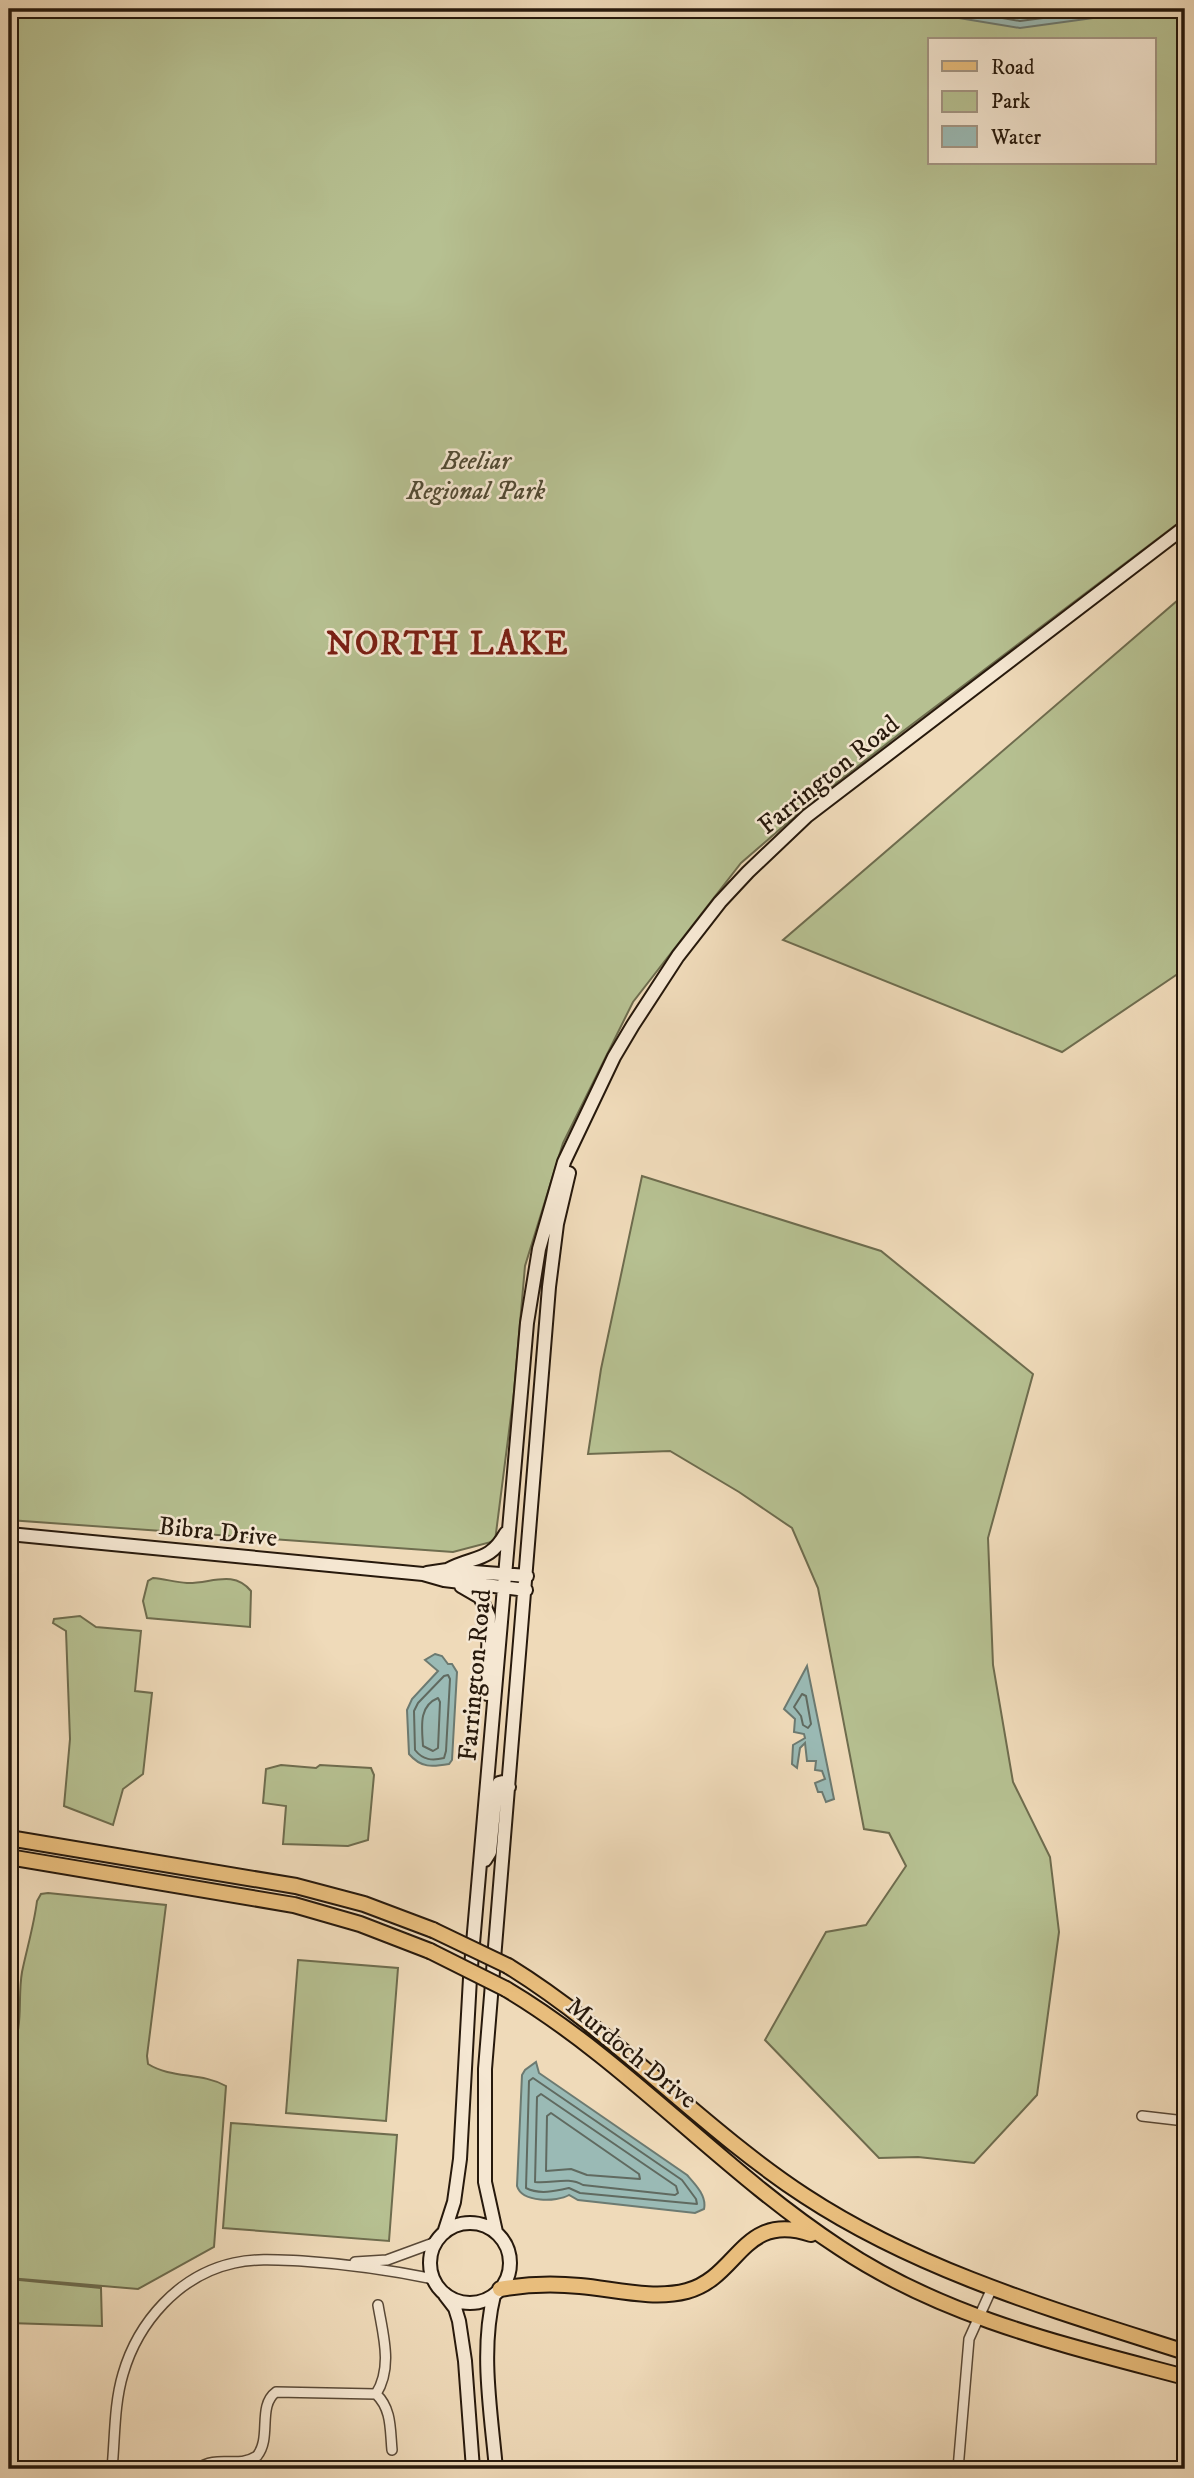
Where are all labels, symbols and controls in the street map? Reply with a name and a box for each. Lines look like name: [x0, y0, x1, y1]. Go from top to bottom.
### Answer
legend: [928, 38, 1156, 164]
text: Road: [991, 55, 1035, 81]
text: Park: [991, 89, 1031, 115]
text: Water: [990, 125, 1041, 151]
park label: Beeliar Regional Park: [406, 445, 546, 508]
district label: NORTH LAKE: [326, 624, 570, 665]
street label: Farrington Road: [752, 708, 906, 842]
street label: Bibra Drive: [157, 1510, 279, 1555]
street label: Farrington Road: [452, 1588, 499, 1762]
street label: Murdoch Drive: [559, 1990, 703, 2116]

